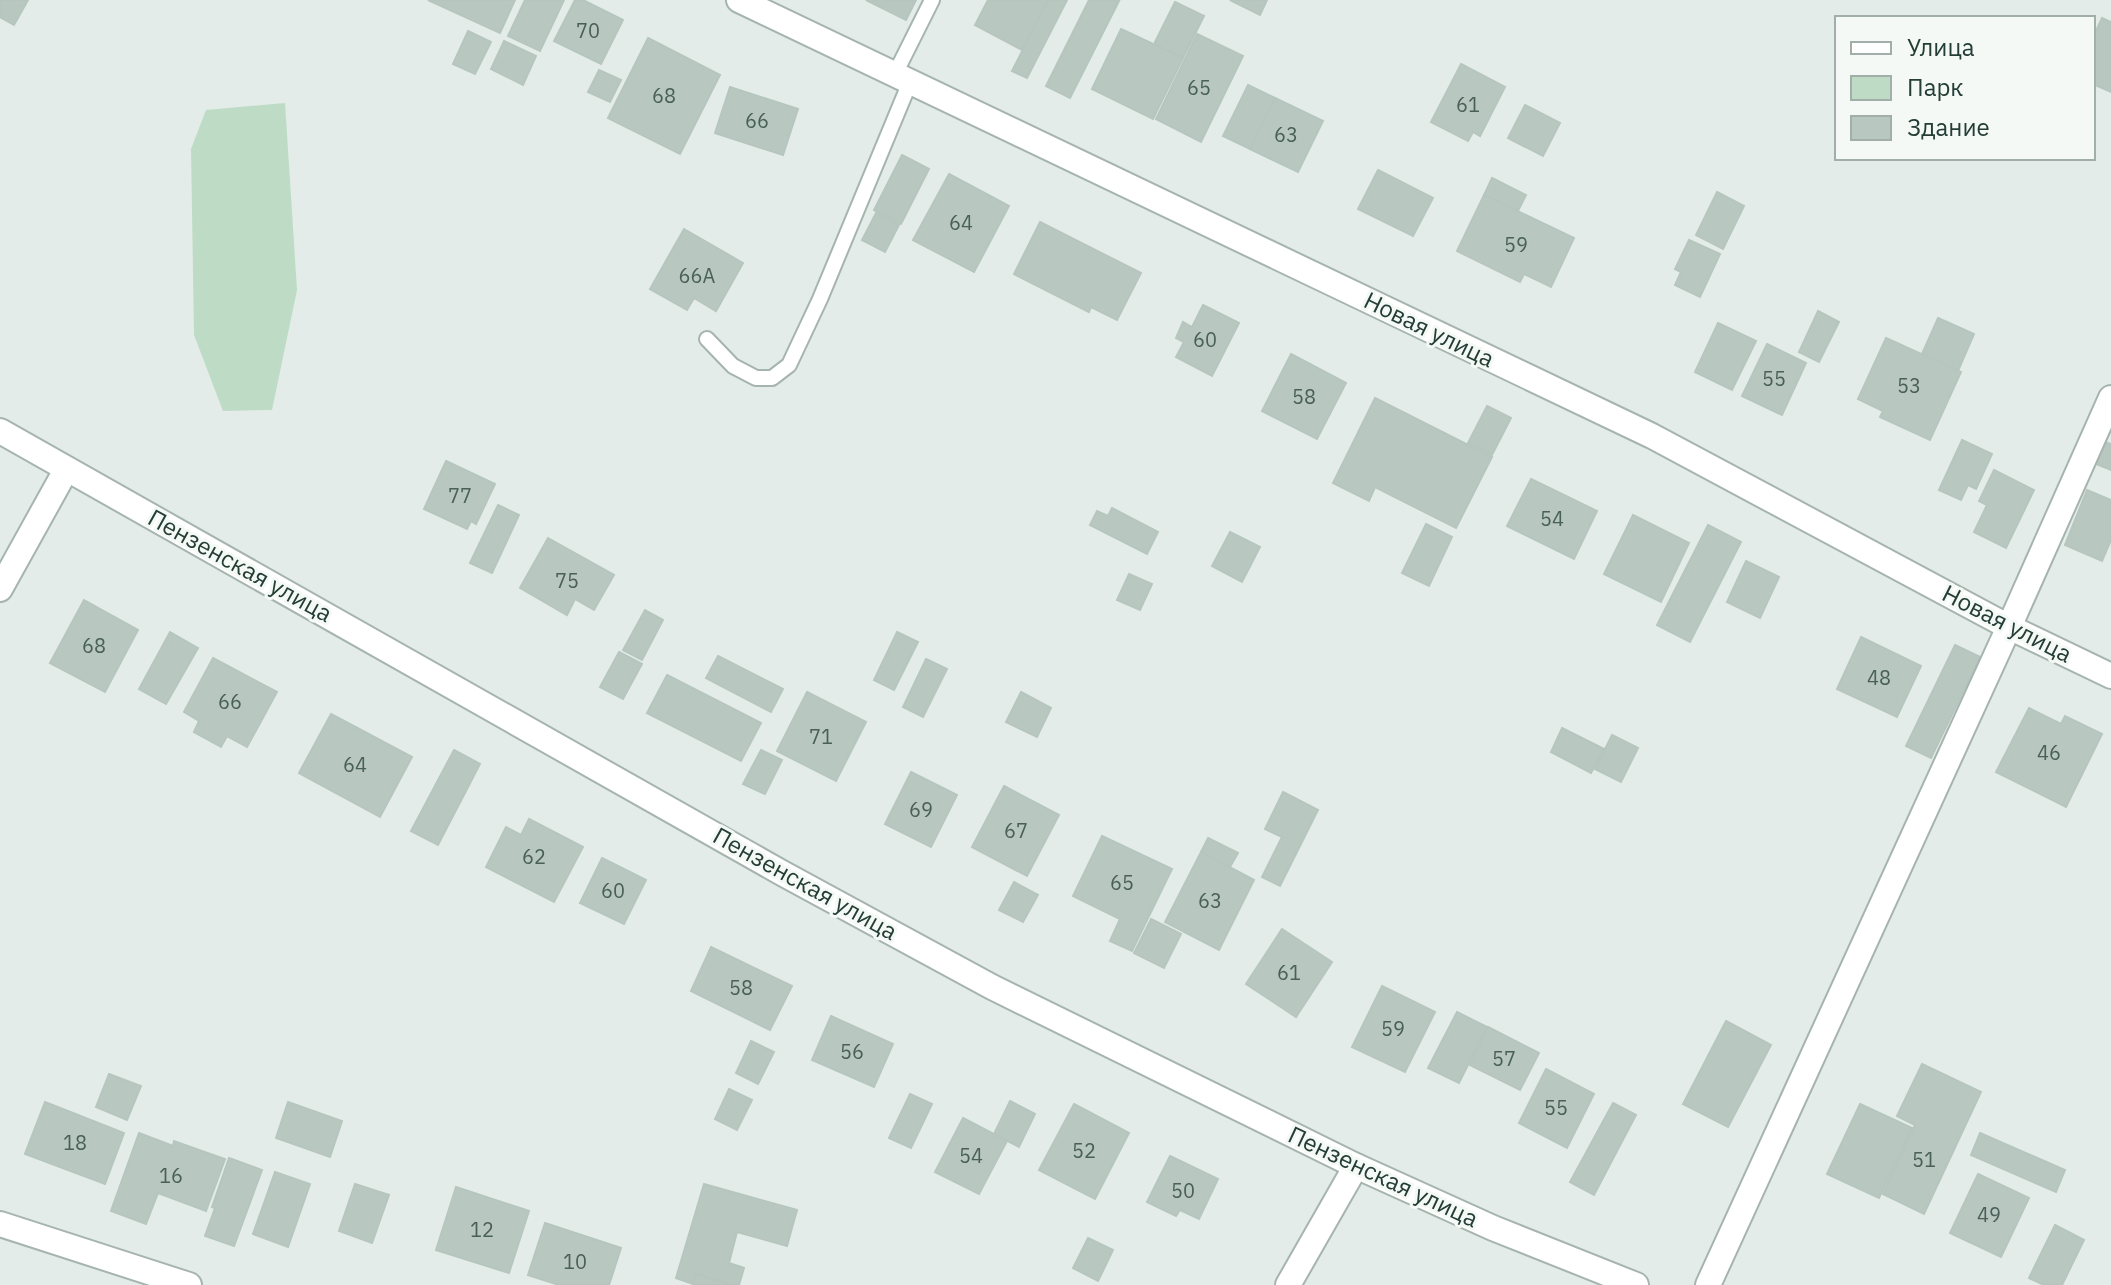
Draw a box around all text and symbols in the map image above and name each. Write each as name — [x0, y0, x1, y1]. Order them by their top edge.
legend — [1835, 16, 2095, 160]
house number: 70 — [576, 17, 600, 44]
text: Улица — [1907, 31, 1975, 63]
text: Парк — [1907, 71, 1964, 103]
house number: 65 — [1187, 74, 1211, 101]
house number: 68 — [652, 82, 676, 109]
house number: 61 — [1456, 91, 1480, 118]
house number: 66 — [745, 107, 769, 134]
text: Здание — [1907, 111, 1990, 143]
house number: 63 — [1274, 121, 1298, 148]
house number: 64 — [949, 209, 973, 236]
house number: 59 — [1504, 231, 1528, 258]
house number: 66А — [679, 262, 716, 289]
street label: Новая улица — [1359, 284, 1500, 375]
house number: 60 — [1193, 326, 1217, 353]
house number: 55 — [1762, 365, 1786, 392]
house number: 53 — [1897, 372, 1921, 399]
house number: 58 — [1292, 383, 1316, 410]
house number: 77 — [448, 482, 472, 509]
street label: Пензенская улица — [143, 501, 339, 629]
house number: 54 — [1540, 505, 1564, 532]
house number: 75 — [555, 567, 579, 594]
street label: Новая улица — [1937, 577, 2078, 670]
house number: 68 — [82, 632, 106, 659]
house number: 48 — [1867, 664, 1891, 691]
house number: 66 — [218, 688, 242, 715]
house number: 71 — [809, 723, 833, 750]
house number: 46 — [2037, 739, 2061, 766]
house number: 64 — [343, 751, 367, 778]
house number: 69 — [909, 796, 933, 823]
house number: 67 — [1004, 817, 1028, 844]
street label: Пензенская улица — [708, 819, 904, 947]
house number: 62 — [522, 843, 546, 870]
house number: 65 — [1110, 869, 1134, 896]
house number: 60 — [601, 877, 625, 904]
house number: 63 — [1198, 887, 1222, 914]
house number: 61 — [1277, 959, 1301, 986]
house number: 58 — [729, 974, 753, 1001]
house number: 59 — [1381, 1015, 1405, 1042]
house number: 56 — [840, 1038, 864, 1065]
house number: 57 — [1492, 1045, 1516, 1072]
house number: 55 — [1544, 1094, 1568, 1121]
street label: Пензенская улица — [1283, 1118, 1484, 1234]
house number: 18 — [63, 1129, 87, 1156]
house number: 52 — [1072, 1137, 1096, 1164]
house number: 54 — [959, 1142, 983, 1169]
house number: 51 — [1912, 1146, 1936, 1173]
house number: 16 — [159, 1162, 183, 1189]
house number: 50 — [1171, 1177, 1195, 1204]
house number: 49 — [1977, 1201, 2001, 1228]
house number: 12 — [470, 1216, 494, 1243]
house number: 10 — [563, 1248, 587, 1275]

